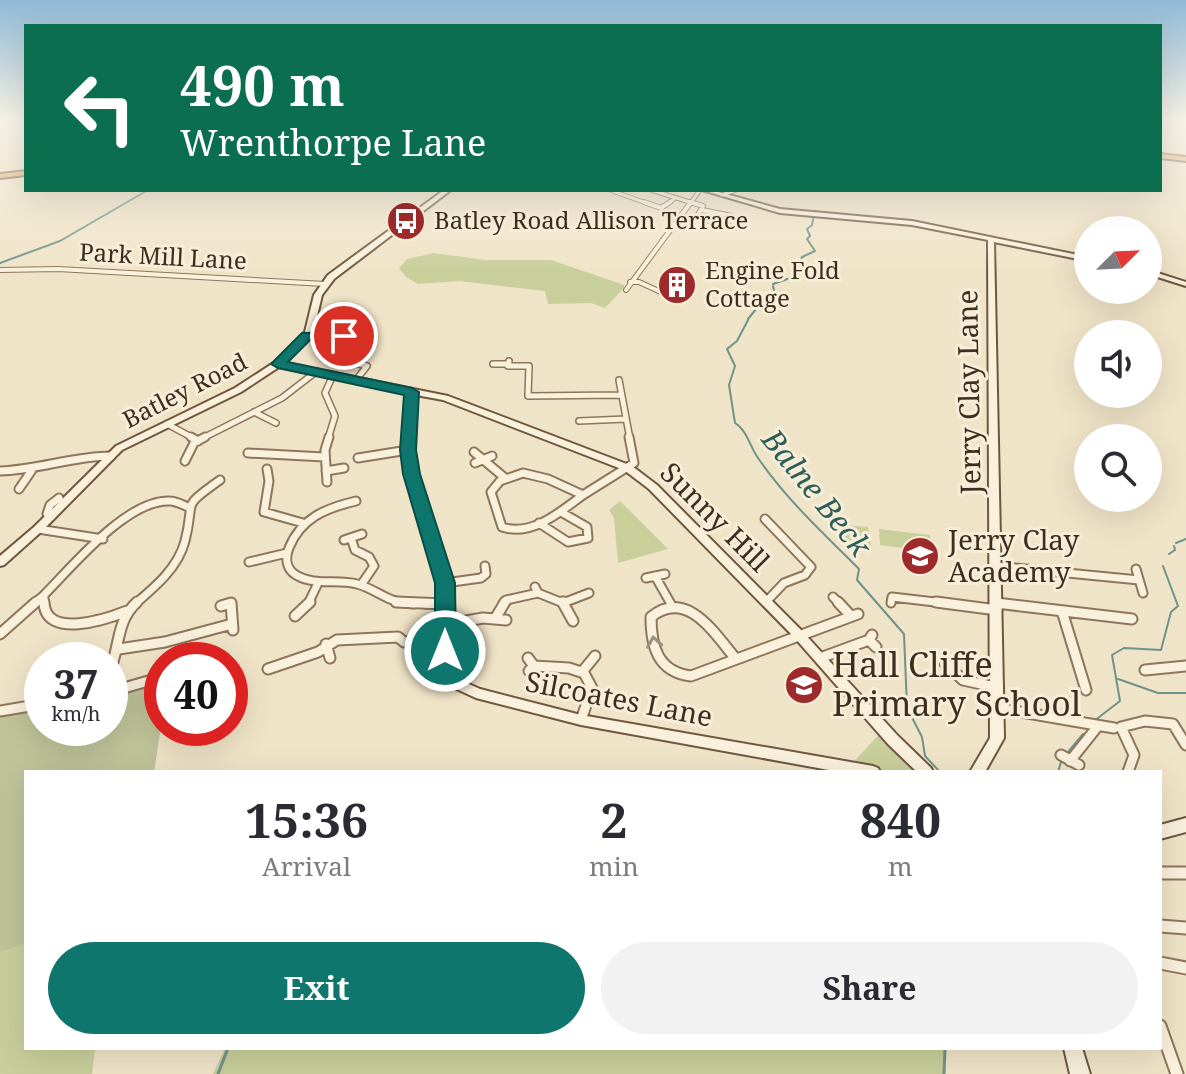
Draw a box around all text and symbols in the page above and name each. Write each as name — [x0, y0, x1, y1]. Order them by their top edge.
text: 490 m — [180, 46, 345, 122]
icon: left — [48, 56, 152, 160]
text: Wrenthorpe Lane — [180, 118, 486, 167]
bus stop icon: Batley Road Allison Terrace — [385, 200, 427, 242]
place label: Batley Road Allison Terrace — [434, 203, 748, 236]
north arrow — [1074, 216, 1162, 304]
map controls — [1074, 216, 1162, 512]
street label: Park Mill Lane — [78, 235, 248, 276]
place label: Engine Fold Cottage — [705, 253, 840, 314]
building icon: Engine Fold Cottage — [656, 264, 698, 306]
street label: Jerry Clay Lane — [947, 289, 989, 496]
pin — [310, 302, 378, 370]
icon: arrive — [322, 314, 366, 358]
button: sound — [1074, 320, 1162, 408]
street label: Batley Road — [116, 344, 252, 435]
water label: Balne Beck — [753, 419, 882, 565]
button: search — [1074, 424, 1162, 512]
street label: Sunny Hill — [653, 453, 779, 580]
place label: Jerry Clay Academy — [947, 520, 1080, 590]
school or university icon: Jerry Clay Academy — [899, 535, 941, 577]
position arrow — [403, 609, 487, 693]
one-way arrow — [646, 635, 663, 649]
place label: Hall Cliffe Primary School — [832, 641, 1082, 726]
speed limit sign: 40 — [144, 642, 248, 746]
text: 37 — [53, 656, 99, 711]
street label: Silcoates Lane — [523, 661, 716, 735]
school or university icon: Hall Cliffe Primary School — [783, 664, 825, 706]
text: km/h — [51, 700, 101, 727]
text: 15:36 — [245, 787, 368, 852]
text: 2 — [600, 787, 627, 852]
text: 840 — [860, 787, 941, 852]
text: Arrival — [262, 848, 351, 884]
text: min — [589, 848, 639, 884]
text: m — [888, 848, 913, 884]
button: Exit — [48, 942, 585, 1034]
button: Share — [601, 942, 1138, 1034]

